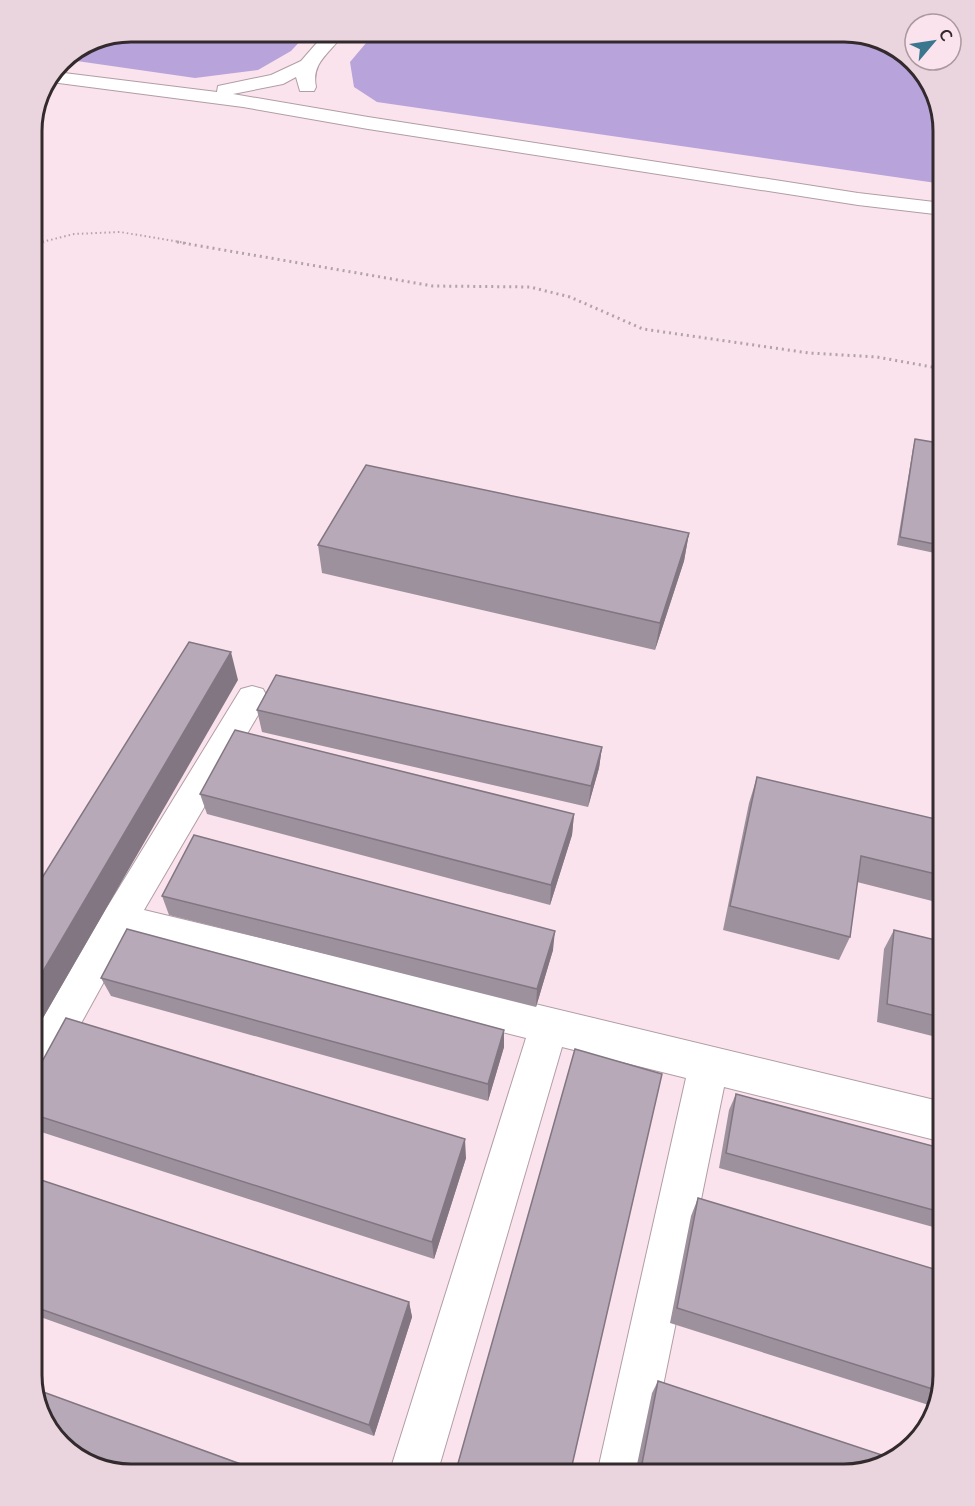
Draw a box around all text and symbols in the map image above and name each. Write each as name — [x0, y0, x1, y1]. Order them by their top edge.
north arrow — [903, 12, 963, 72]
text: С — [936, 25, 958, 44]

